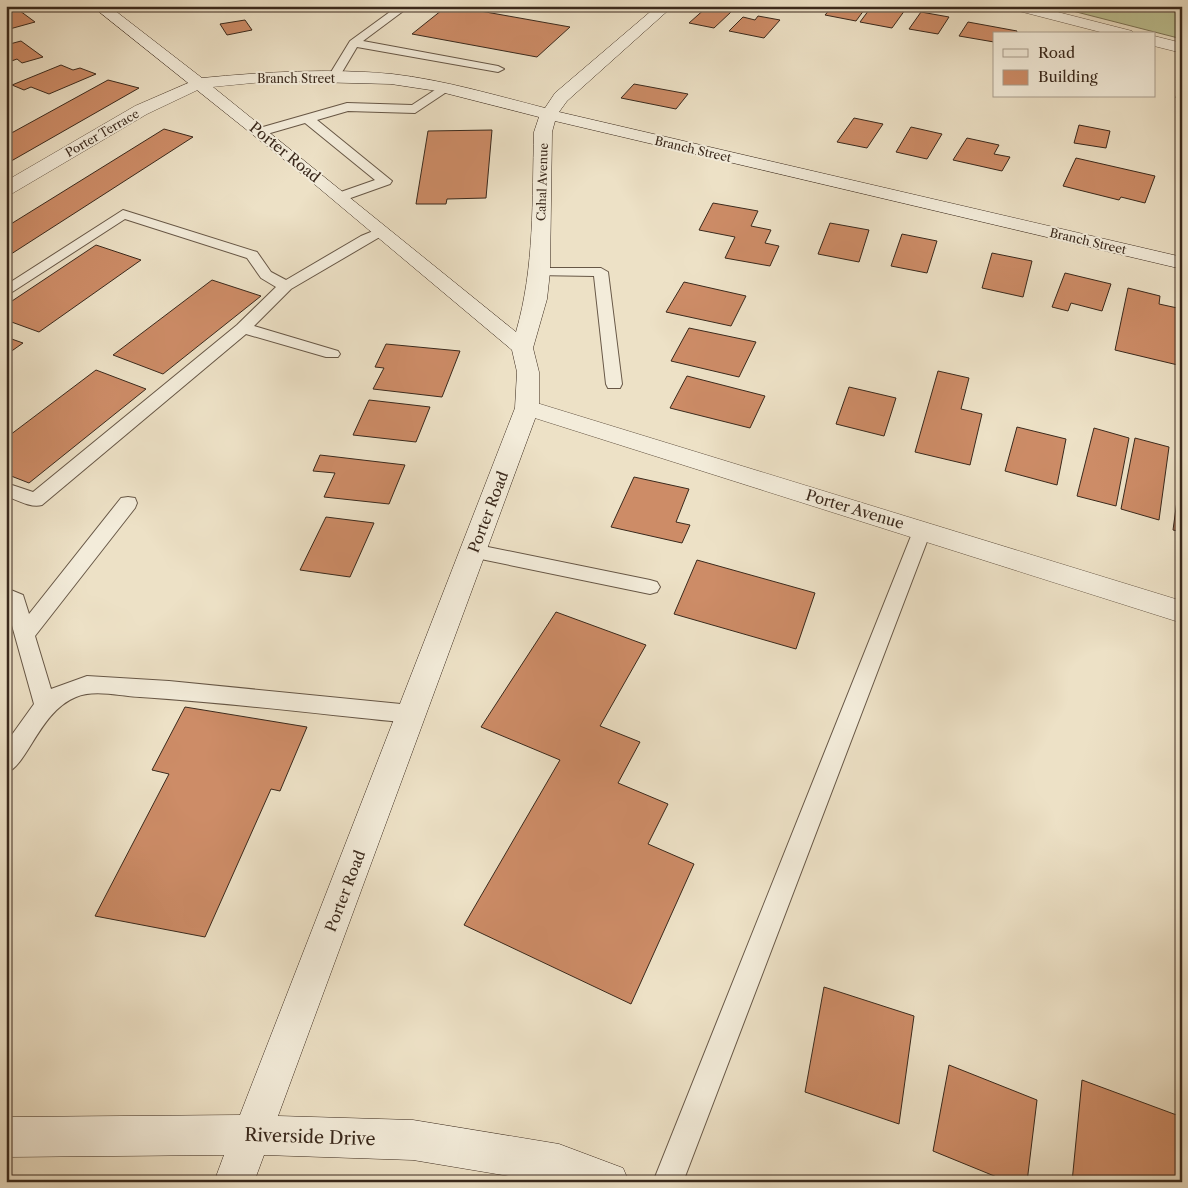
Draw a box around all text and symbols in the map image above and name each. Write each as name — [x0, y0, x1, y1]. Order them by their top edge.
legend — [993, 32, 1156, 98]
text: Road — [1038, 43, 1075, 62]
text: Building — [1038, 67, 1098, 86]
street label: Branch Street — [257, 71, 336, 86]
street label: Porter Terrace — [62, 106, 142, 160]
street label: Porter Road — [246, 118, 324, 186]
street label: Branch Street — [653, 133, 734, 165]
street label: Cahal Avenue — [533, 142, 551, 221]
street label: Branch Street — [1048, 225, 1129, 257]
street label: Porter Road — [464, 469, 512, 555]
street label: Porter Avenue — [804, 485, 906, 533]
street label: Porter Road — [321, 848, 369, 934]
street label: Riverside Drive — [244, 1124, 376, 1150]

